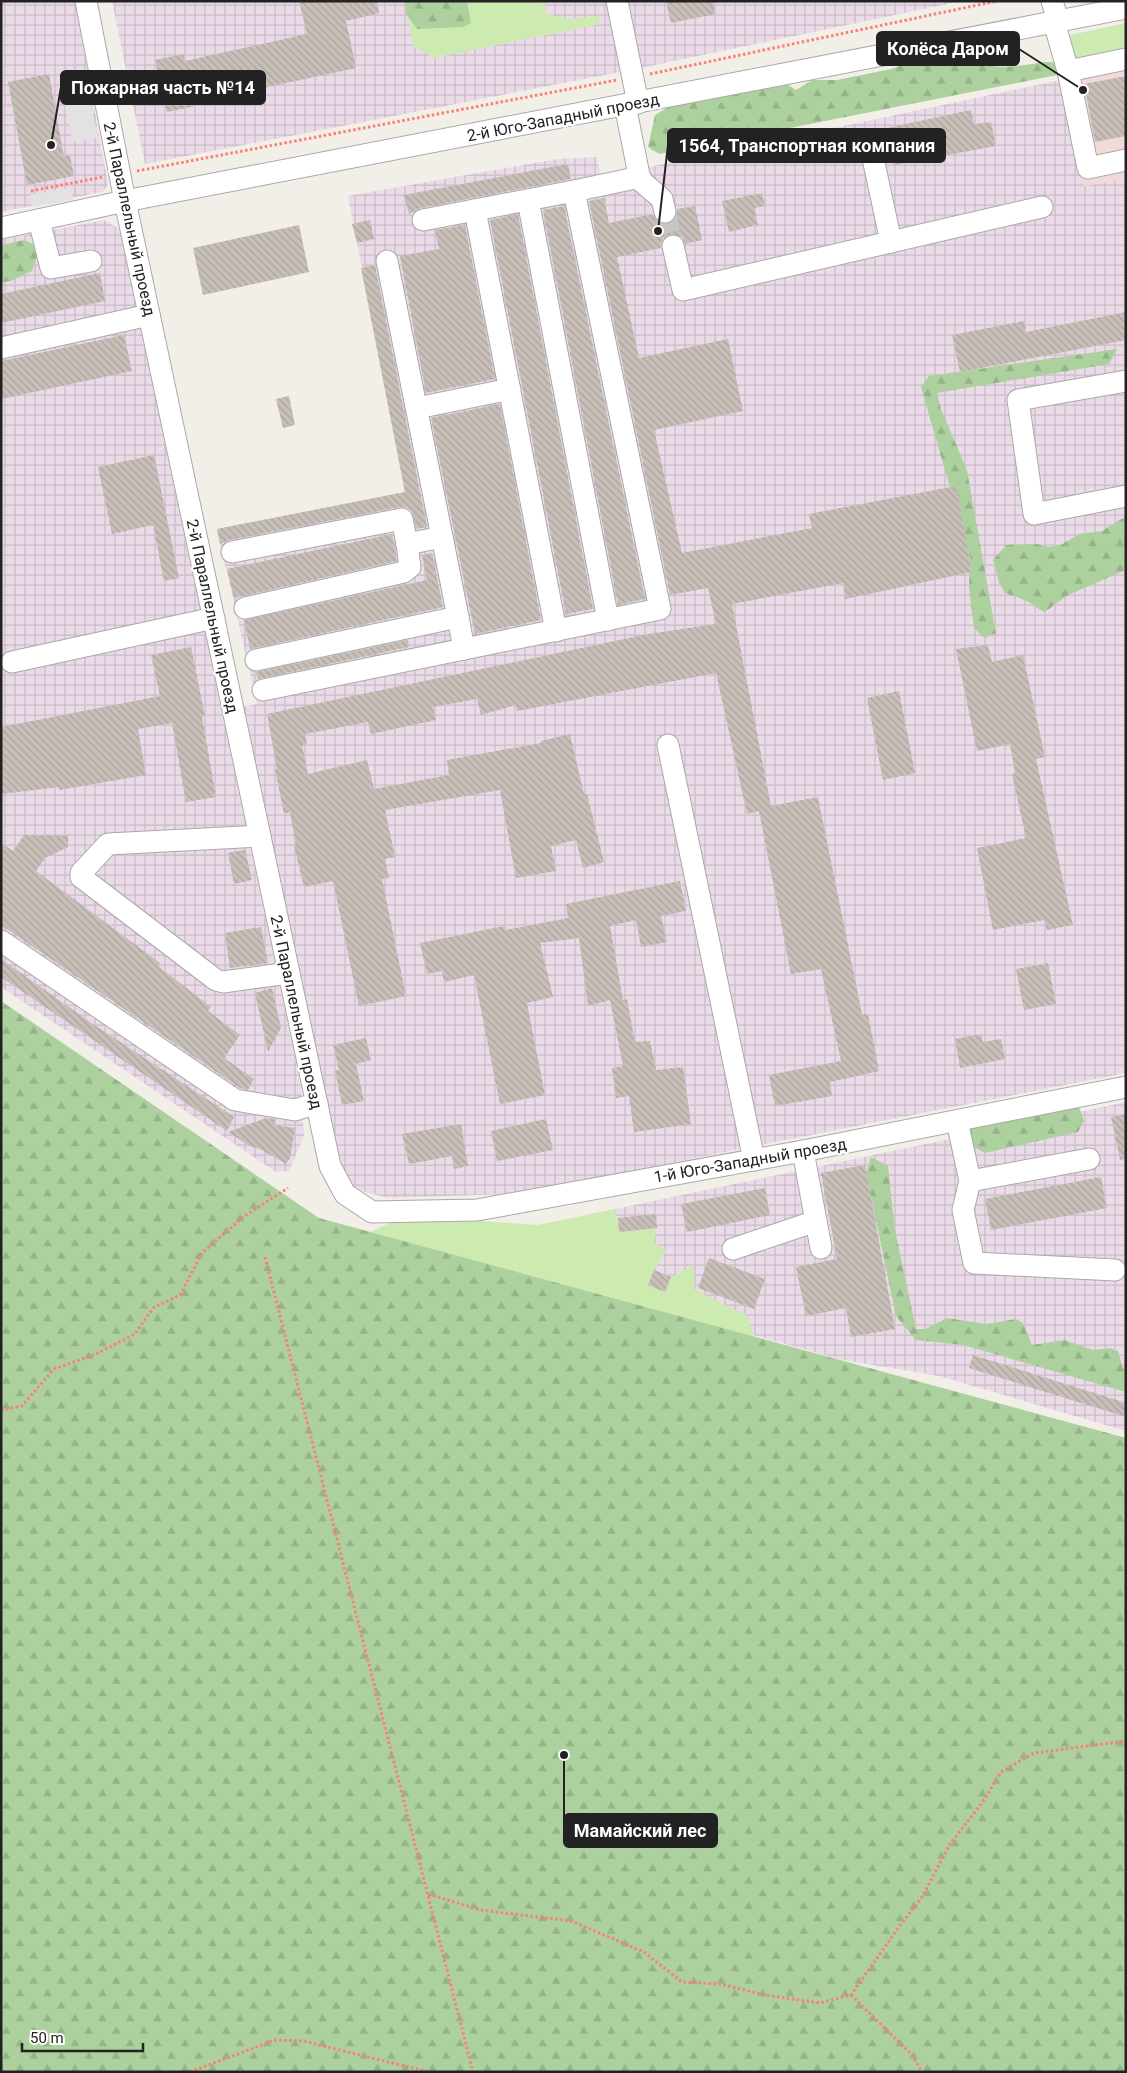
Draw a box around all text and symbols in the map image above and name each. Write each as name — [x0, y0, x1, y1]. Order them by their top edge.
callout: Колёса Даром — [877, 32, 1019, 65]
text: Колёса Даром — [887, 38, 1009, 59]
callout: Пожарная часть №14 — [61, 71, 265, 104]
text: Пожарная часть №14 — [71, 77, 255, 98]
street label: 2-й Юго-Западный проезд — [465, 89, 661, 145]
street label: 2-й Параллельный проезд — [100, 120, 159, 318]
callout: 1564, Транспортная компания — [668, 129, 945, 162]
text: 1564, Транспортная компания — [679, 135, 935, 156]
street label: 2-й Параллельный проезд — [183, 517, 242, 715]
street label: 2-й Параллельный проезд — [267, 913, 326, 1111]
street label: 1-й Юго-Западный проезд — [652, 1134, 848, 1187]
callout: Мамайский лес — [564, 1814, 717, 1847]
text: Мамайский лес — [574, 1820, 706, 1841]
scale bar — [22, 2020, 144, 2052]
text: 50 m — [30, 2029, 64, 2047]

